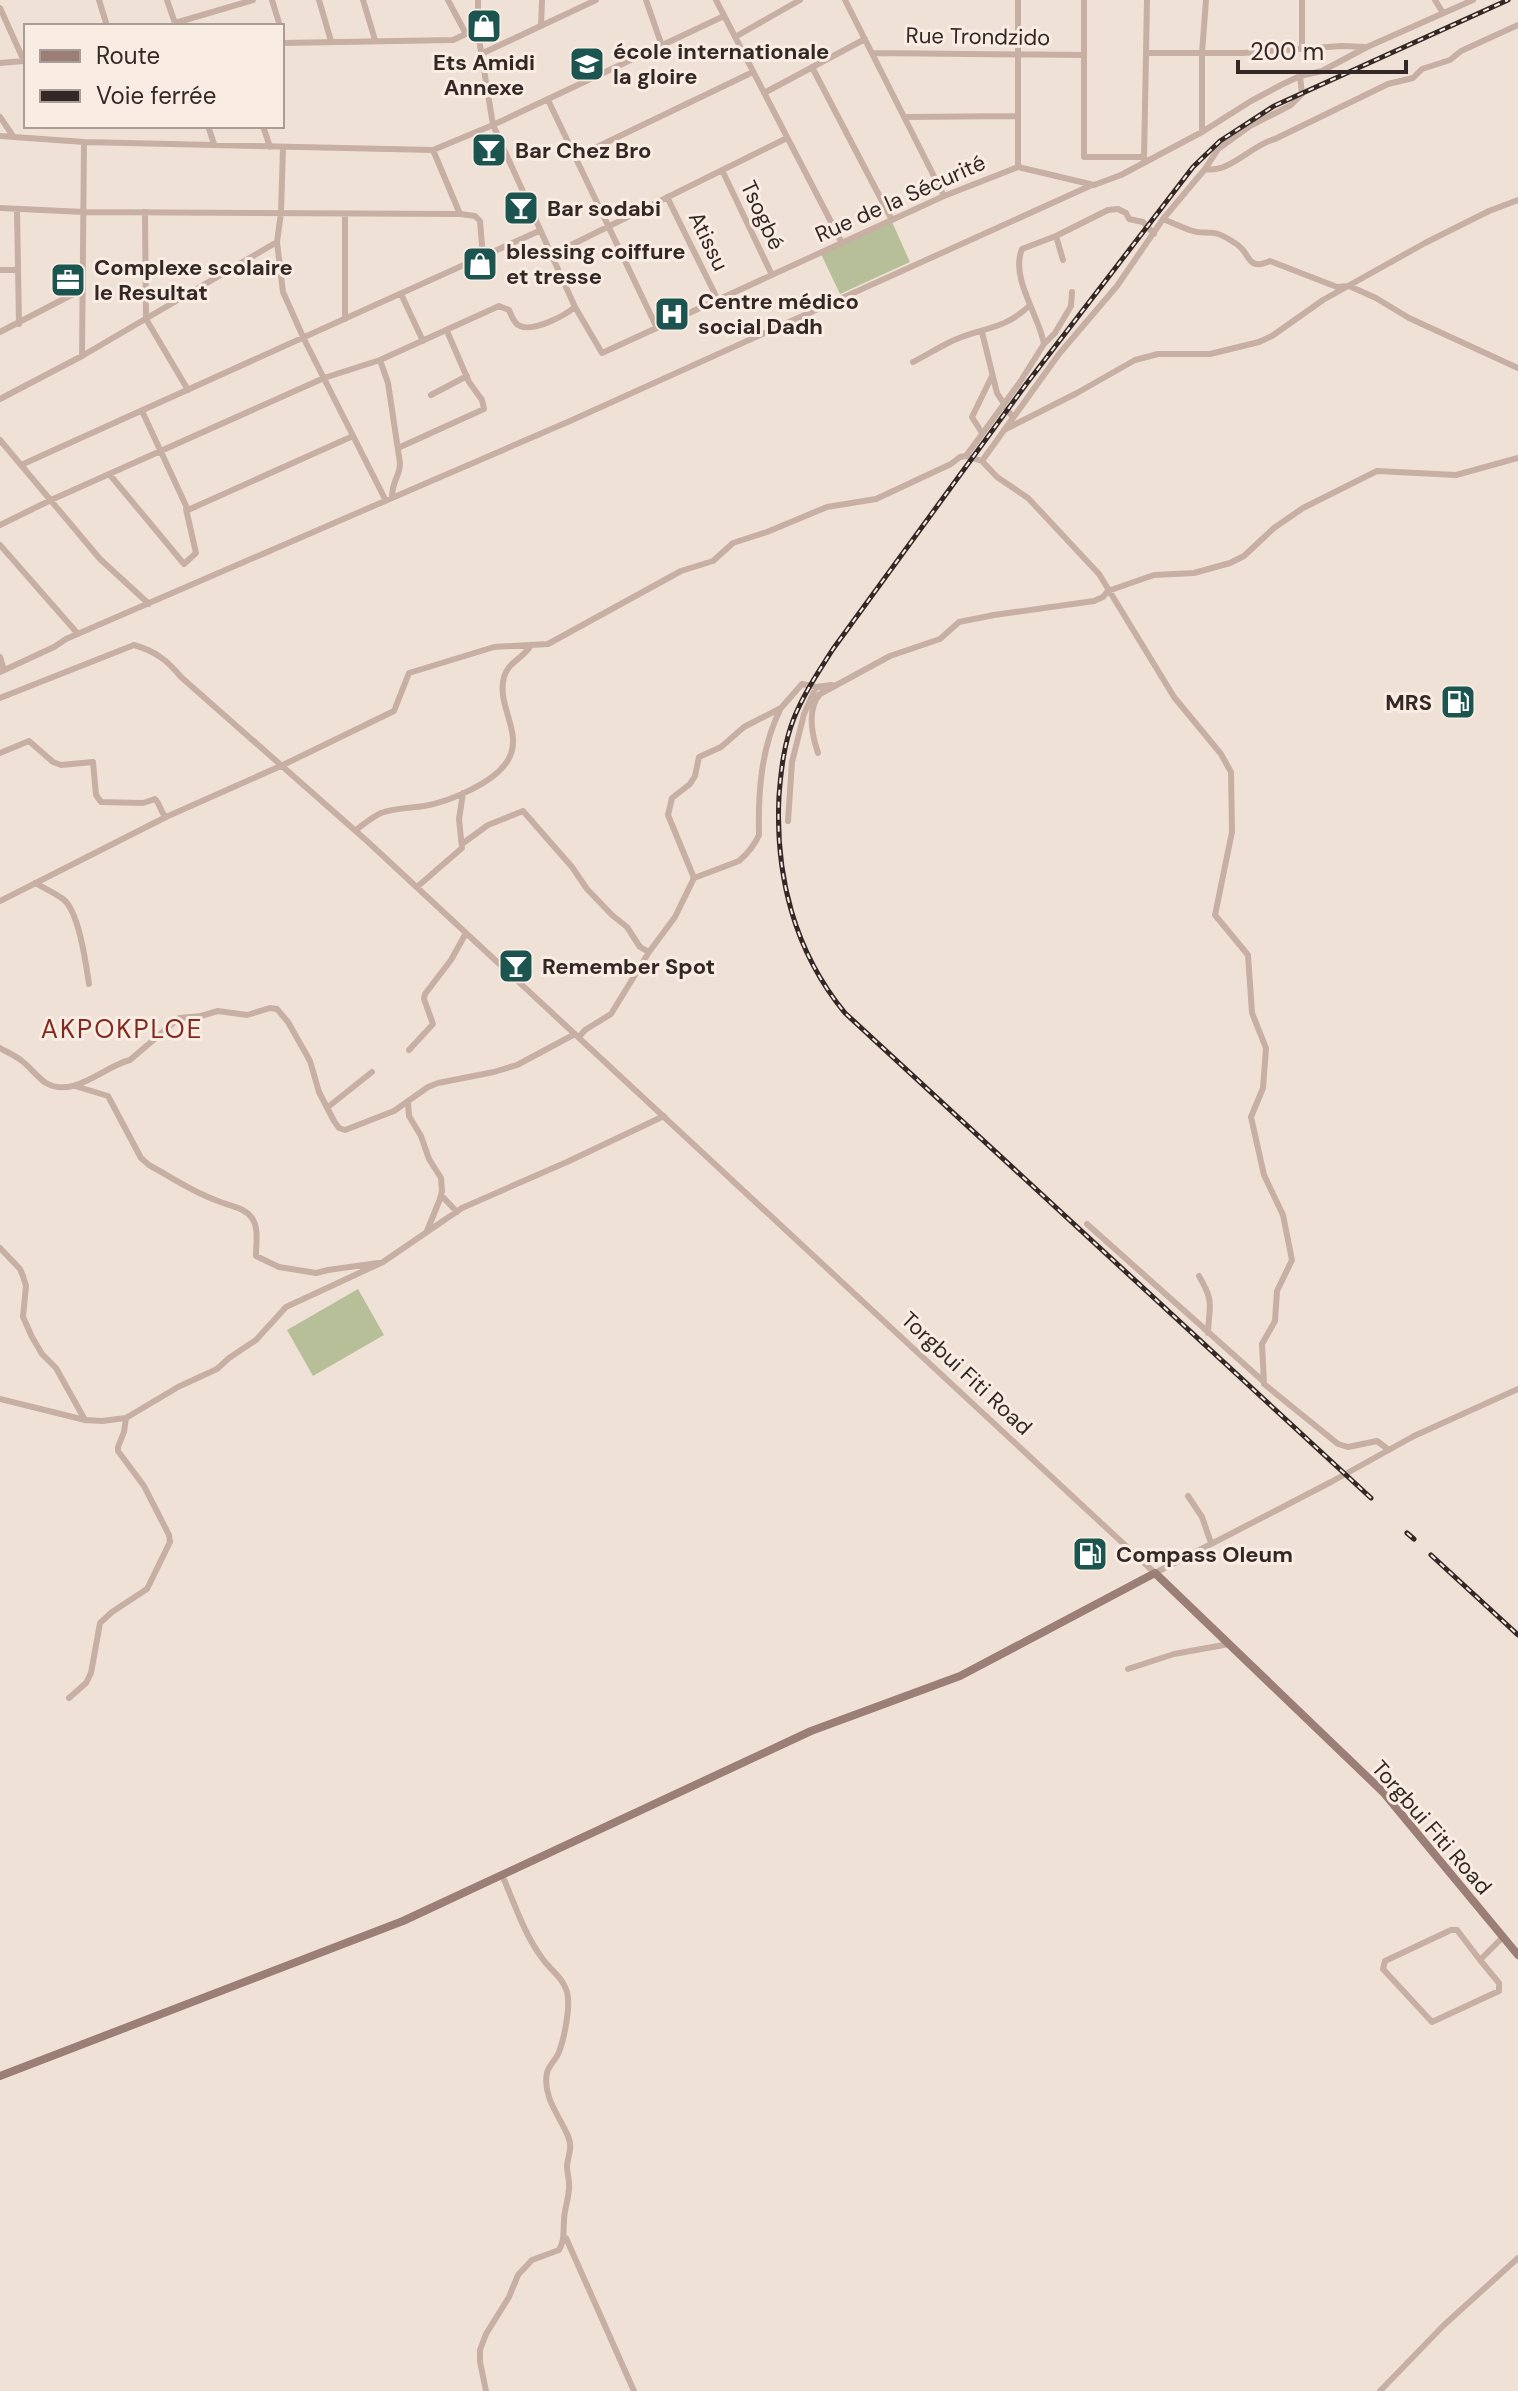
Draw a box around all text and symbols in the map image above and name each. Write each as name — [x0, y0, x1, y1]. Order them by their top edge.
shop icon: Ets Amidi Annexe — [465, 7, 503, 45]
street label: Rue Trondzido — [905, 21, 1050, 52]
legend — [24, 24, 284, 128]
scale bar — [1238, 24, 1406, 74]
text: 200 m — [1250, 36, 1324, 67]
place label: école internationale la gloire — [613, 37, 829, 91]
text: Route — [96, 40, 160, 71]
school or university icon: école internationale la gloire — [568, 45, 606, 83]
place label: Ets Amidi Annexe — [433, 48, 535, 102]
text: Voie ferrée — [96, 80, 216, 111]
bar icon: Bar Chez Bro — [470, 131, 508, 169]
place label: Bar Chez Bro — [515, 136, 651, 165]
street label: Rue de la Sécurité — [810, 148, 990, 249]
street label: Tsogbé — [734, 176, 791, 254]
bar icon: Bar sodabi — [502, 189, 540, 227]
place label: Bar sodabi — [547, 194, 661, 223]
street label: Atissu — [682, 207, 735, 276]
place label: blessing coiffure et tresse — [506, 237, 686, 291]
shop icon: blessing coiffure et tresse — [461, 245, 499, 283]
place label: Complexe scolaire le Resultat — [94, 253, 293, 307]
office icon: Complexe scolaire le Resultat — [49, 261, 87, 299]
place label: Centre médico social Dadh — [698, 287, 859, 341]
hospital icon: Centre médico social Dadh — [653, 295, 691, 333]
fuel station icon: MRS — [1439, 683, 1477, 721]
place label: MRS — [1385, 688, 1432, 717]
bar icon: Remember Spot — [497, 947, 535, 985]
place label: Remember Spot — [542, 952, 715, 981]
district label: AKPOKPLOE — [41, 1012, 203, 1046]
street label: Torgbui Fiti Road — [895, 1305, 1038, 1442]
fuel station icon: Compass Oleum — [1071, 1535, 1109, 1573]
place label: Compass Oleum — [1116, 1540, 1293, 1569]
street label: Torgbui Fiti Road — [1365, 1754, 1498, 1901]

